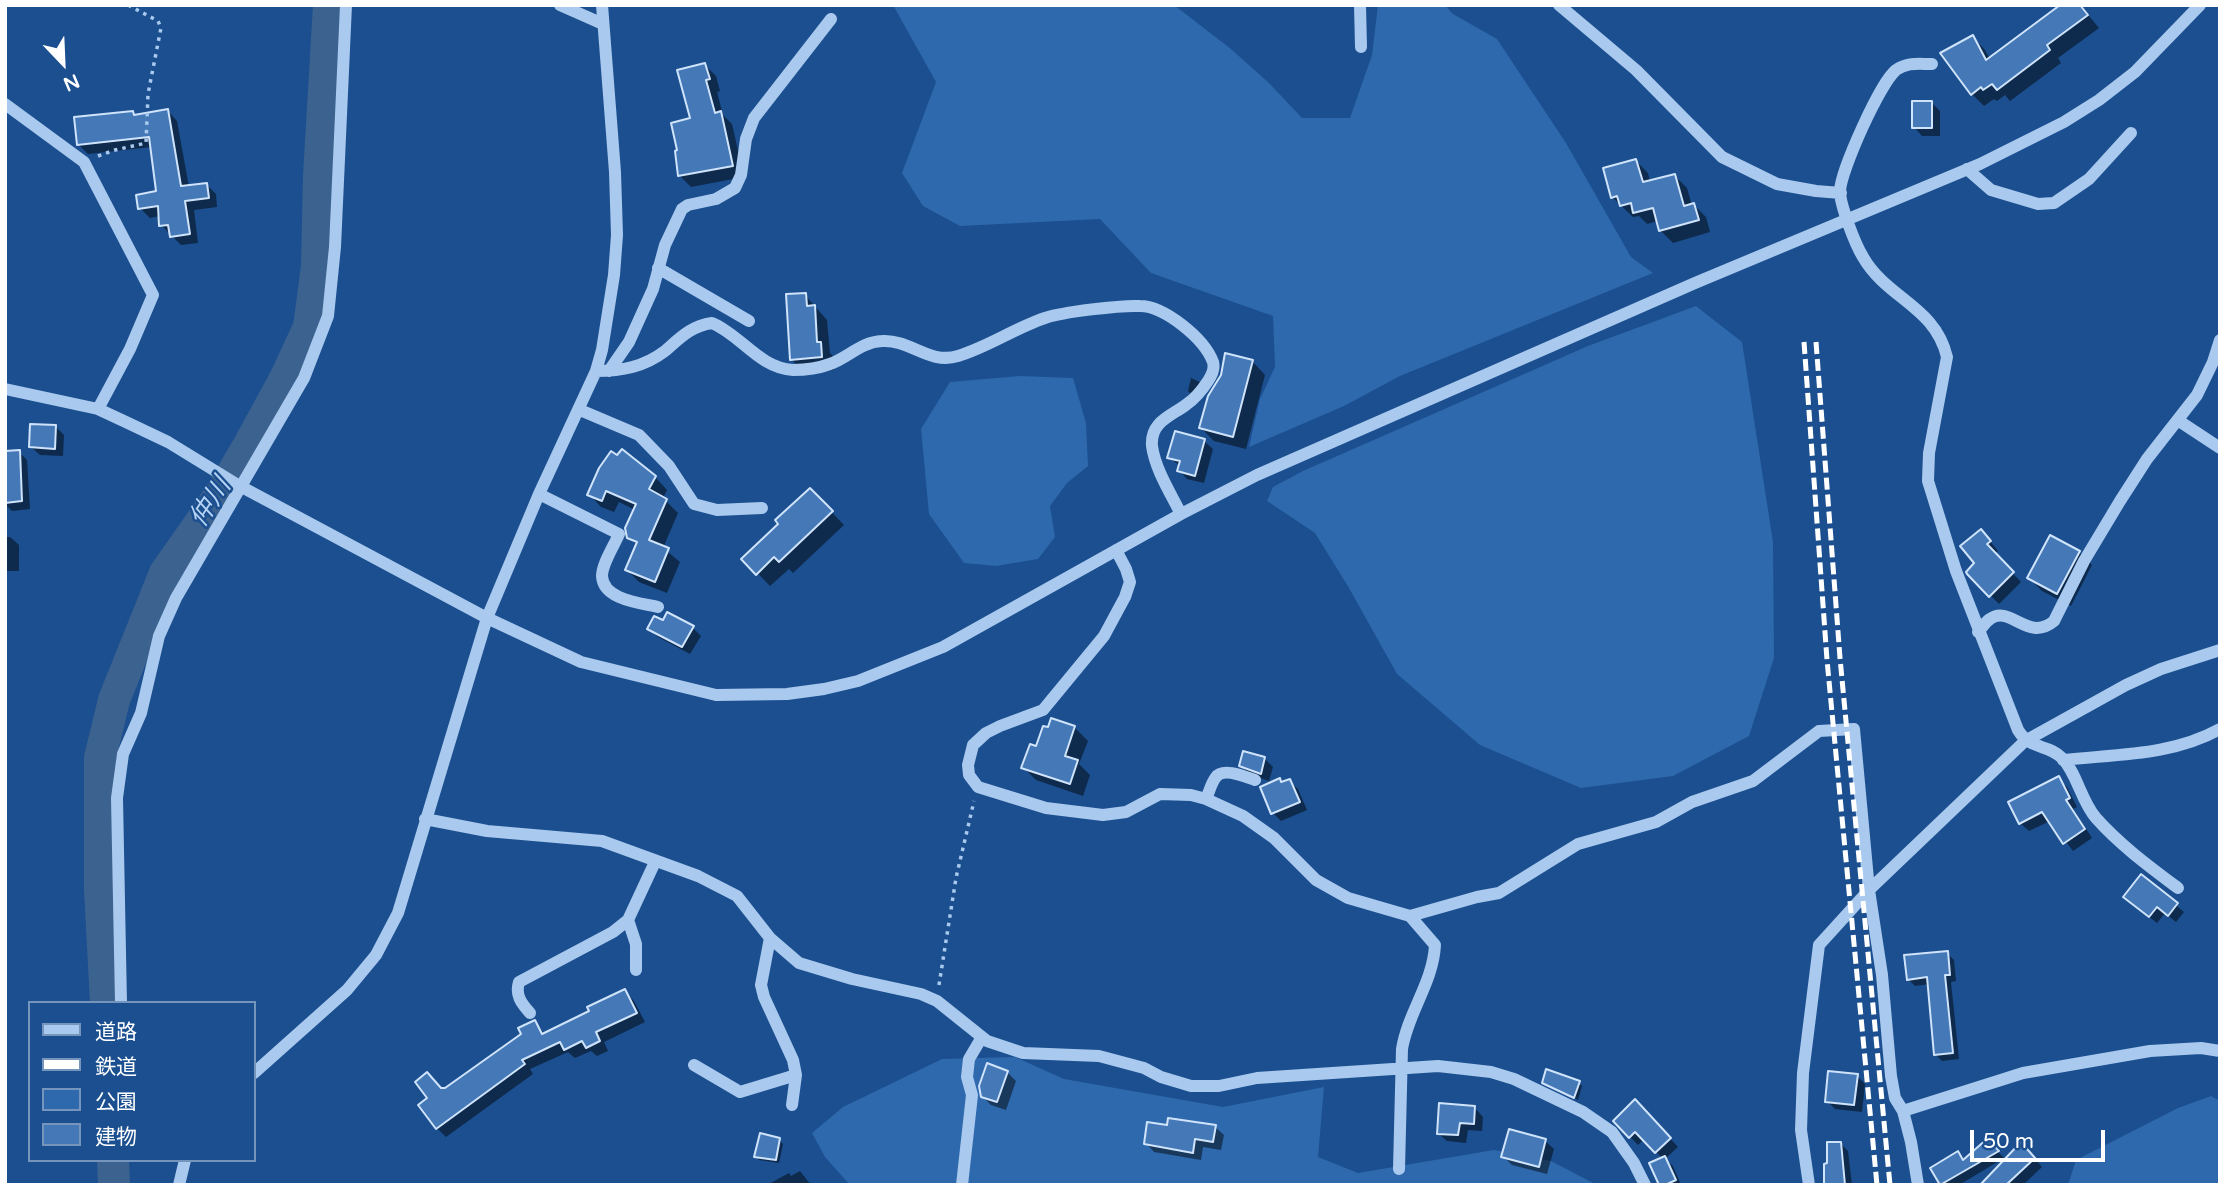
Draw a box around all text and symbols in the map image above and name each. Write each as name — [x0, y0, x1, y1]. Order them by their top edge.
north arrow — [28, 28, 98, 98]
text: N — [60, 69, 83, 95]
water label: 仲川 — [184, 473, 238, 533]
legend — [28, 1001, 256, 1162]
text: 道路 — [95, 1020, 137, 1045]
text: 鉄道 — [95, 1055, 137, 1080]
text: 公園 — [95, 1090, 137, 1115]
scale bar — [1973, 1116, 2108, 1160]
text: 建物 — [95, 1125, 137, 1150]
text: 50 m — [1983, 1129, 2034, 1154]

